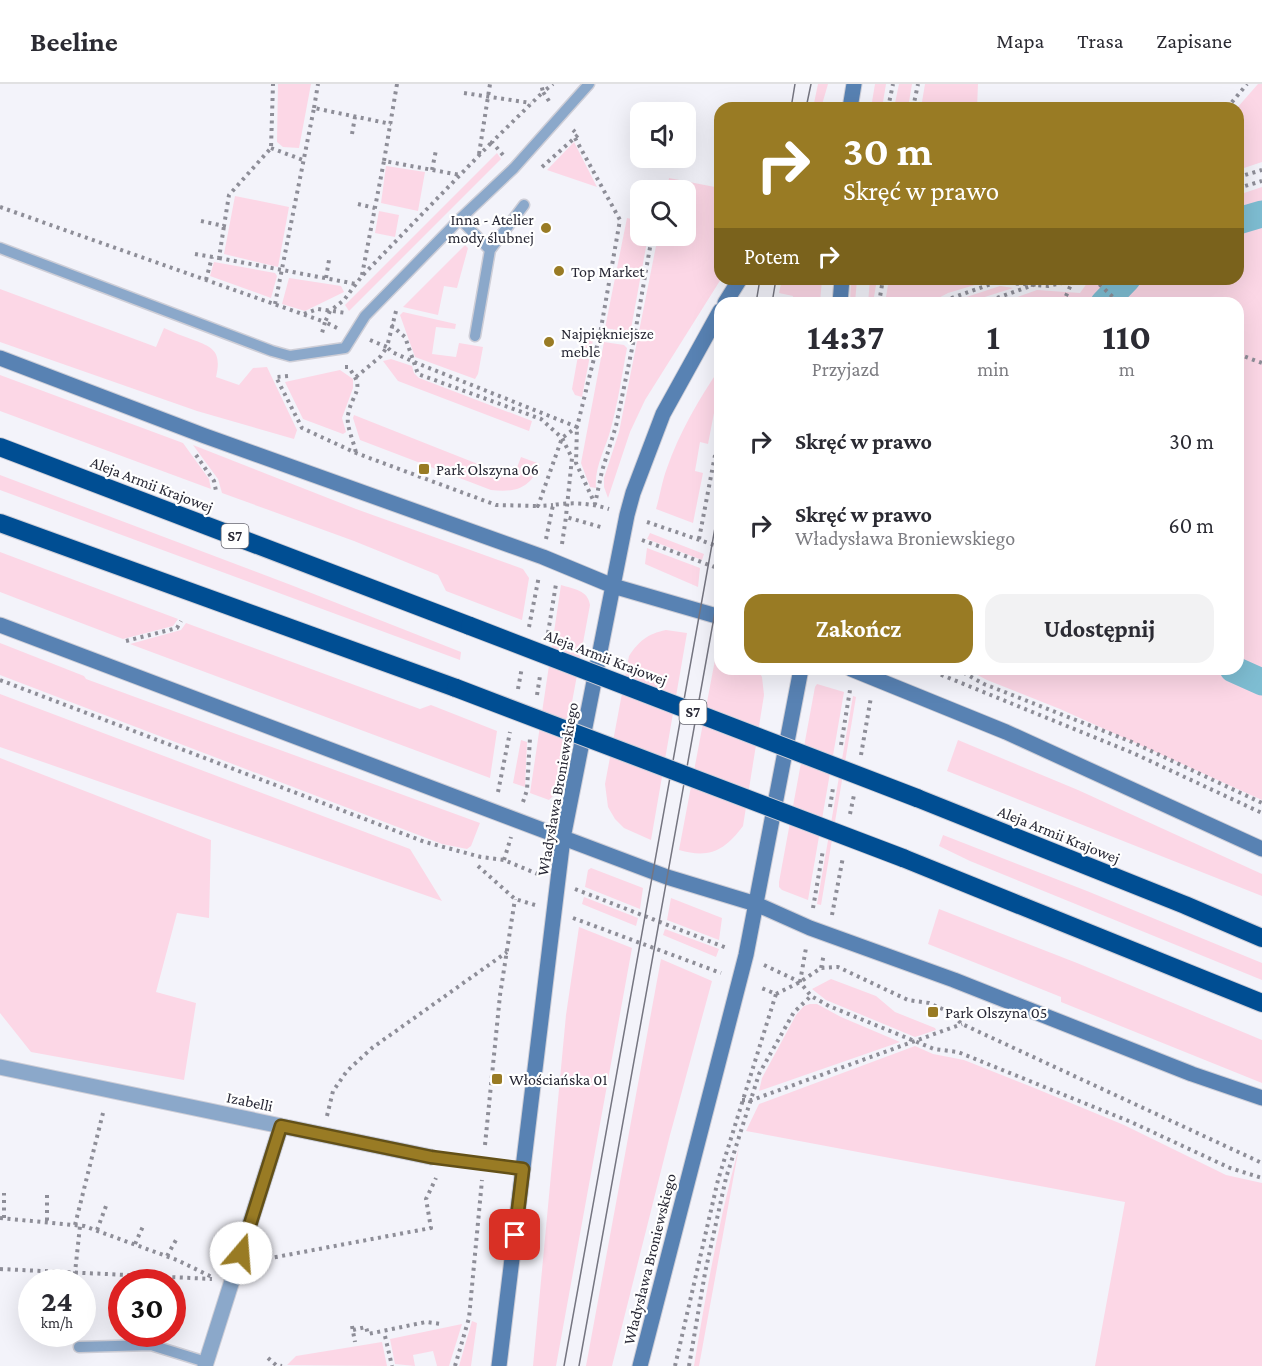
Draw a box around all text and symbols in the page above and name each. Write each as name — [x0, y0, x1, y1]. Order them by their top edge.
text: Beeline — [30, 26, 118, 57]
text: Mapa — [996, 29, 1044, 53]
text: Trasa — [1077, 29, 1123, 53]
text: Zapisane — [1156, 29, 1232, 53]
map controls — [630, 102, 696, 246]
button: sound — [630, 102, 696, 168]
icon: right — [744, 126, 822, 204]
text: 30 m — [843, 127, 933, 174]
text: Skręć w prawo — [843, 176, 999, 206]
button: search — [630, 180, 696, 246]
place label: Inna - Atelier mody ślubnej — [448, 211, 534, 247]
marker: Inna - Atelier mody ślubnej — [539, 221, 553, 235]
icon: right — [812, 240, 845, 273]
text: Potem — [744, 244, 800, 269]
place label: Top Market — [571, 263, 645, 281]
marker: Top Market — [552, 264, 566, 278]
text: 14:37 — [807, 317, 884, 357]
text: 1 — [987, 317, 1000, 357]
text: 110 — [1102, 317, 1151, 357]
place label: Najpiękniejsze meble — [561, 325, 654, 360]
marker: Najpiękniejsze meble — [542, 335, 556, 349]
text: Przyjazd — [812, 358, 880, 380]
text: min — [977, 358, 1009, 380]
text: m — [1119, 358, 1135, 380]
icon: right — [744, 425, 777, 458]
text: Skręć w prawo — [795, 429, 932, 454]
text: 30 m — [1169, 429, 1214, 454]
street label: Aleja Armii Krajowej — [88, 453, 216, 517]
place label: Park Olszyna 06 — [436, 461, 539, 479]
marker: Park Olszyna 06 — [417, 462, 431, 476]
text: Skręć w prawo — [795, 502, 932, 527]
icon: right — [744, 509, 777, 542]
text: 60 m — [1169, 513, 1214, 538]
road number: S7 — [222, 524, 248, 548]
text: Władysława Broniewskiego — [795, 527, 1015, 549]
button: Zakończ — [744, 594, 973, 663]
button: Udostępnij — [985, 594, 1214, 663]
street label: Aleja Armii Krajowej — [542, 626, 670, 690]
road number: S7 — [680, 700, 706, 724]
street label: Władysława Broniewskiego — [534, 701, 582, 877]
street label: Aleja Armii Krajowej — [995, 802, 1122, 868]
place label: Park Olszyna 05 — [945, 1004, 1047, 1022]
marker: Park Olszyna 05 — [926, 1005, 940, 1019]
place label: Włościańska 01 — [509, 1071, 608, 1088]
marker: Włościańska 01 — [490, 1072, 504, 1086]
street label: Izabelli — [225, 1088, 275, 1115]
street label: Władysława Broniewskiego — [620, 1172, 680, 1347]
pin — [489, 1209, 540, 1260]
icon: arrive — [498, 1218, 531, 1251]
position arrow — [209, 1221, 273, 1285]
speed limit sign: 30 — [108, 1269, 186, 1347]
text: 24 — [41, 1284, 73, 1317]
text: km/h — [41, 1315, 73, 1331]

